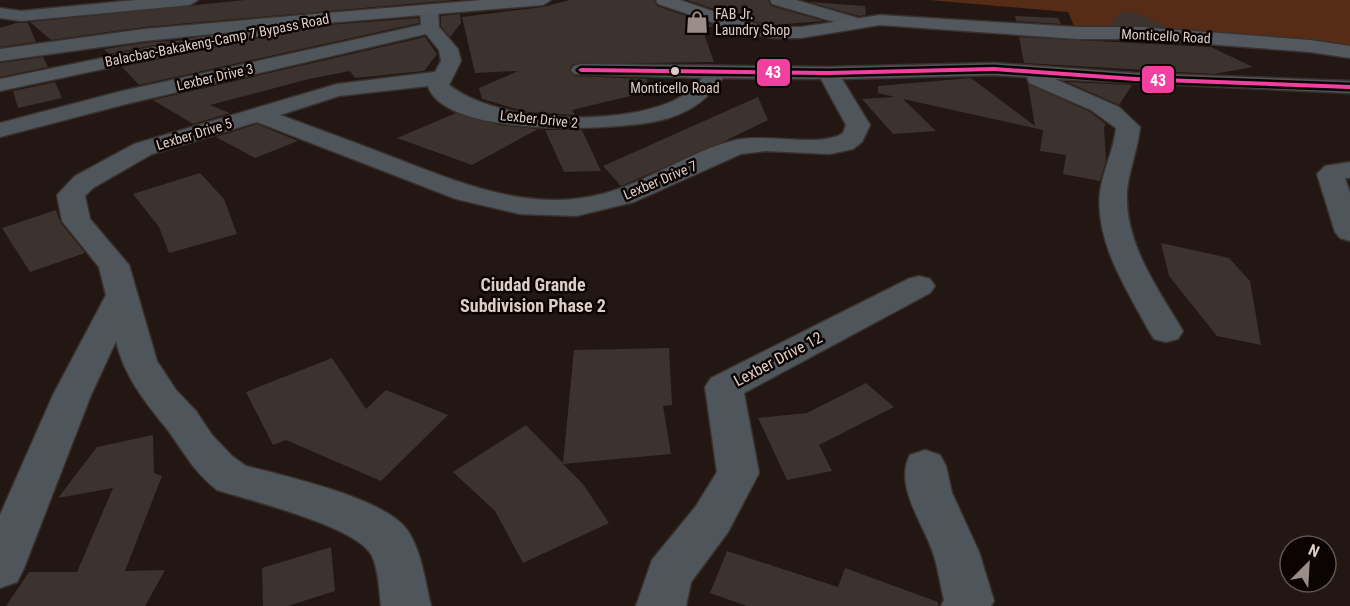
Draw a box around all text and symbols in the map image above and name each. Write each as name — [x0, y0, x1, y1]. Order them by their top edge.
place label: FAB Jr. Laundry Shop — [715, 6, 790, 38]
shop icon: FAB Jr. Laundry Shop — [684, 9, 710, 35]
street label: Balacbac-Bakakeng-Camp 7 Bypass Road — [103, 10, 331, 70]
street label: Monticello Road — [1121, 26, 1211, 46]
line badge: 43 — [756, 58, 791, 87]
street label: Lexber Drive 3 — [175, 60, 255, 94]
text: 43 — [765, 63, 781, 82]
marker: Monticello Road — [669, 65, 681, 77]
line badge: 43 — [1141, 65, 1175, 94]
text: 43 — [1150, 71, 1166, 90]
place label: Monticello Road — [630, 80, 720, 96]
street label: Lexber Drive 2 — [499, 107, 579, 131]
street label: Lexber Drive 5 — [154, 115, 234, 153]
street label: Lexber Drive 7 — [621, 157, 699, 203]
district label: Ciudad Grande Subdivision Phase 2 — [460, 274, 606, 316]
street label: Lexber Drive 12 — [731, 328, 826, 390]
north arrow — [1278, 534, 1338, 594]
text: N — [1306, 540, 1322, 561]

